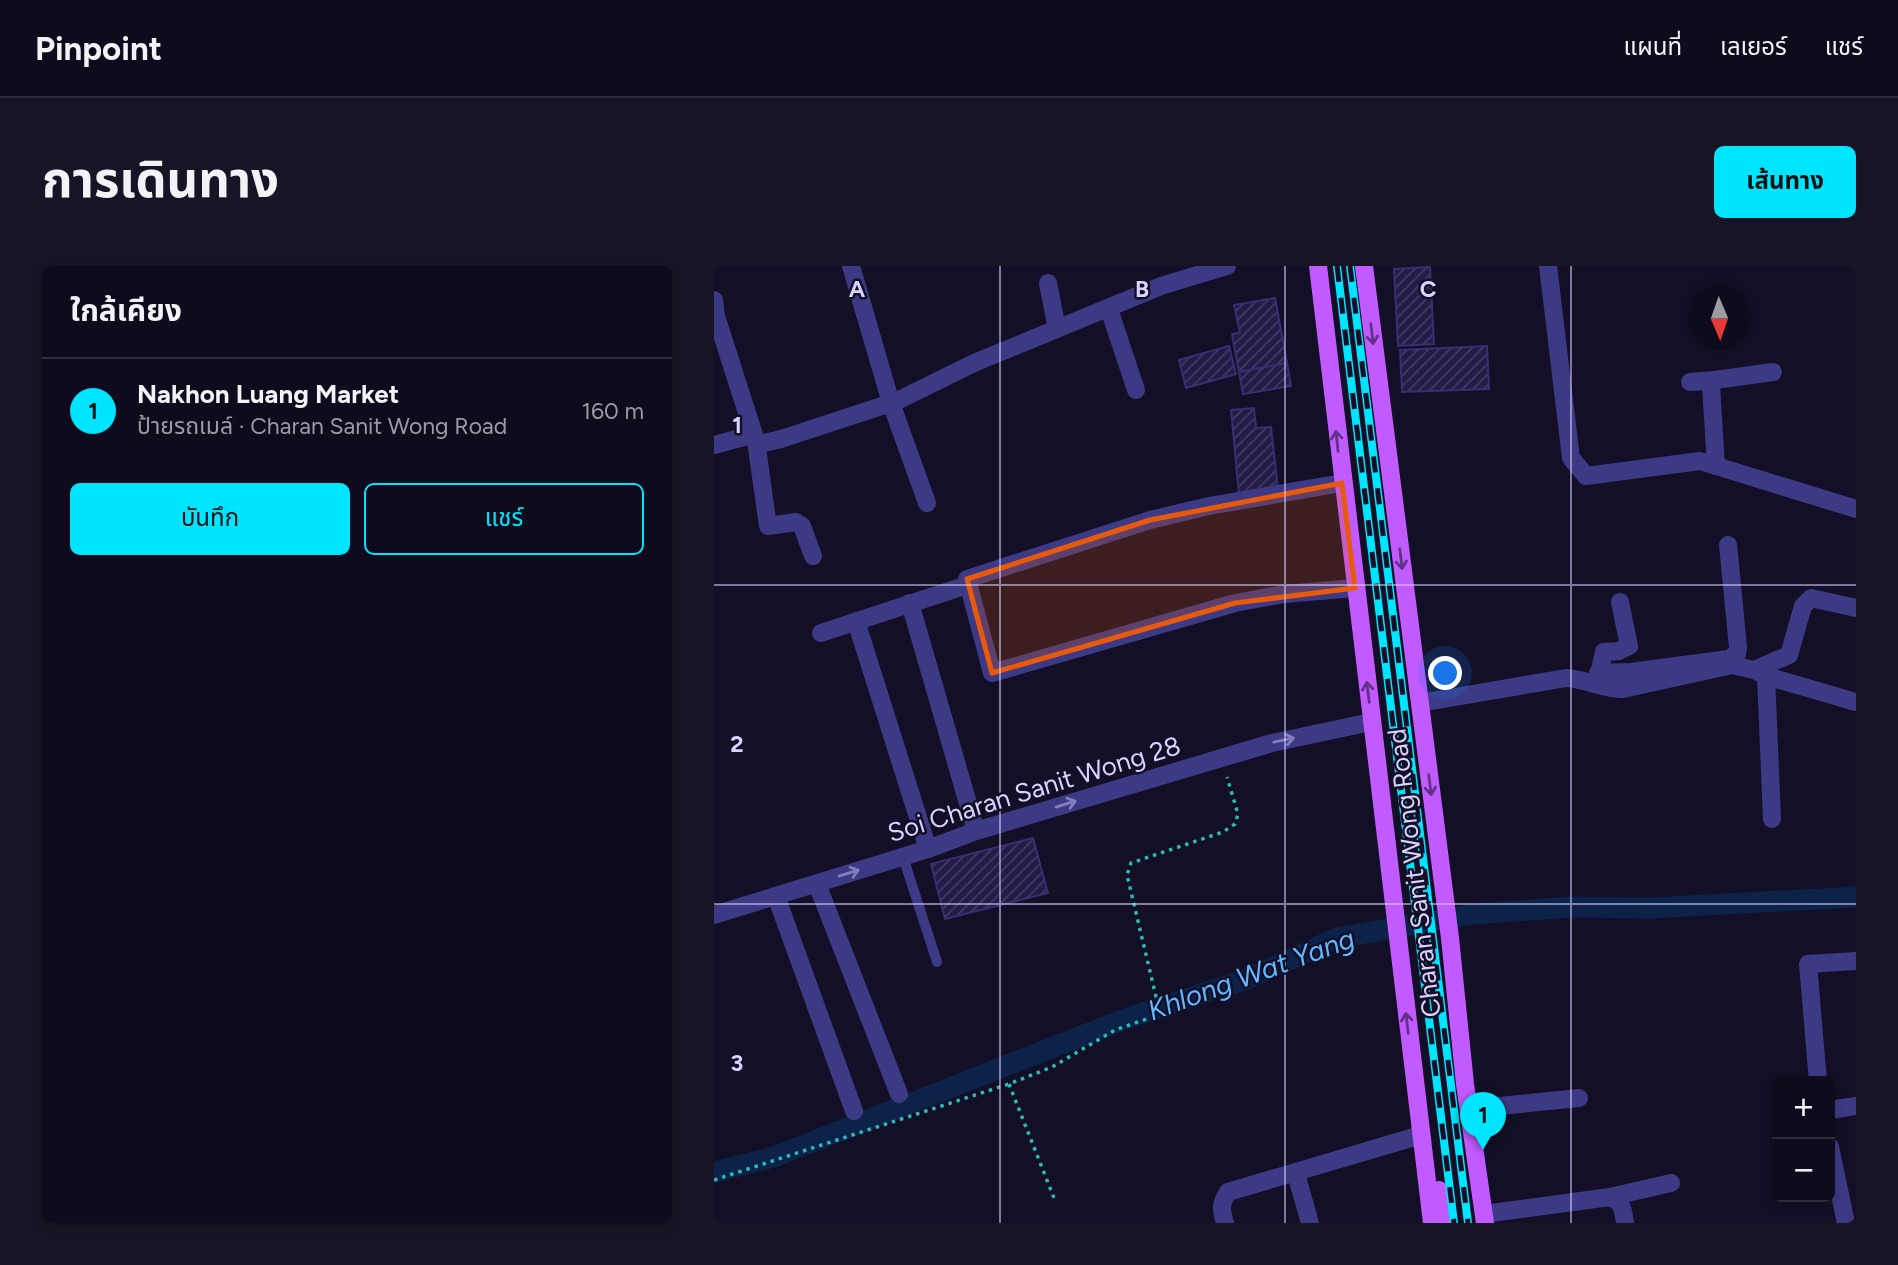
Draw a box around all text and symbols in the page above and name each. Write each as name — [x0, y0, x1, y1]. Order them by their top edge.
text: Pinpoint — [35, 29, 162, 68]
text: แผนที่ — [1624, 32, 1682, 61]
text: เลเยอร์ — [1720, 32, 1787, 61]
text: แชร์ — [1825, 32, 1863, 61]
button: เส้นทาง — [1714, 146, 1856, 218]
text: การเดินทาง — [42, 150, 279, 209]
text: A — [849, 275, 866, 303]
text: B — [1135, 275, 1149, 303]
text: C — [1420, 275, 1437, 303]
north arrow — [1688, 287, 1751, 350]
text: ใกล้เคียง — [70, 292, 182, 329]
one-way arrow — [1366, 322, 1379, 345]
text: Nakhon Luang Market — [137, 378, 399, 410]
text: 1 — [88, 397, 98, 425]
text: 160 m — [581, 397, 644, 425]
text: 1 — [732, 411, 742, 439]
text: ป้ายรถเมล์ · Charan Sanit Wong Road — [137, 412, 507, 440]
one-way arrow — [1331, 430, 1344, 453]
button: บันทึก — [70, 483, 350, 555]
button: แชร์ — [364, 483, 644, 555]
one-way arrow — [1395, 548, 1408, 570]
your location — [1428, 656, 1462, 690]
one-way arrow — [1361, 681, 1374, 703]
street label: Charan Sanit Wong Road — [1380, 727, 1448, 1019]
street label: Soi Charan Sanit Wong 28 — [884, 729, 1184, 849]
text: 2 — [730, 730, 744, 758]
one-way arrow — [1272, 733, 1295, 747]
one-way arrow — [1423, 773, 1436, 796]
one-way arrow — [1055, 797, 1077, 810]
one-way arrow — [838, 866, 860, 879]
water label: Khlong Wat Yang — [1143, 921, 1359, 1027]
one-way arrow — [1401, 1012, 1414, 1035]
text: 3 — [731, 1049, 743, 1077]
map controls — [1772, 1076, 1835, 1202]
button: + — [1772, 1076, 1835, 1139]
pin: 1 — [1460, 1092, 1506, 1150]
button: − — [1772, 1139, 1835, 1202]

